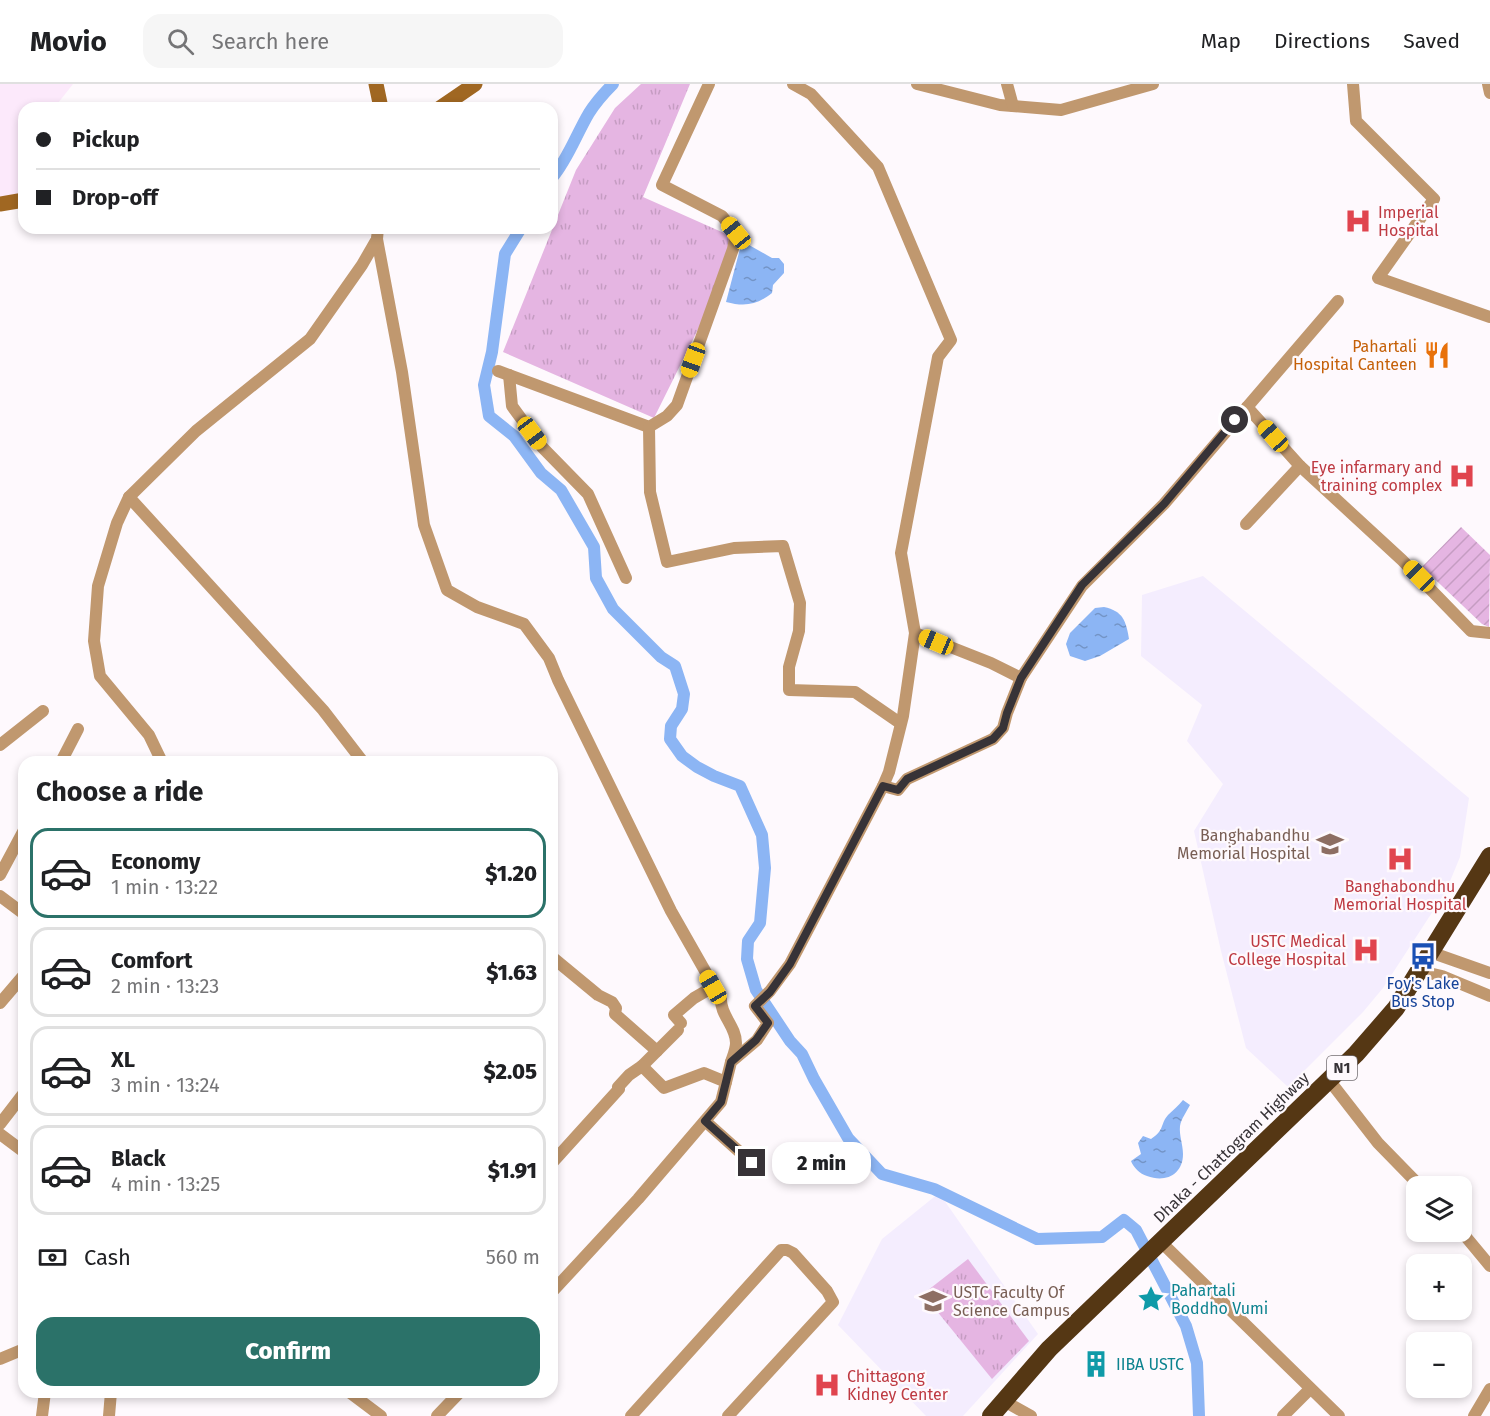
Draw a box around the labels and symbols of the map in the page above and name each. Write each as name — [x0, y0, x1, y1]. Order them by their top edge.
place label: Imperial Hospital — [1378, 203, 1439, 240]
hospital icon: Imperial Hospital — [1343, 206, 1373, 236]
car — [718, 213, 754, 253]
place label: Pahartali Hospital Canteen — [1293, 337, 1417, 374]
car — [678, 340, 708, 380]
restaurant icon: Pahartali Hospital Canteen — [1422, 340, 1452, 370]
route start — [1221, 406, 1248, 433]
car — [514, 413, 550, 453]
car — [1254, 417, 1292, 455]
place label: Eye infarmary and training complex — [1311, 458, 1442, 495]
hospital icon: Eye infarmary and training complex — [1447, 461, 1477, 491]
car — [1400, 557, 1438, 595]
car — [916, 627, 956, 657]
place label: Banghabandhu Memorial Hospital — [1177, 826, 1310, 863]
school or university icon: Banghabandhu Memorial Hospital — [1315, 829, 1345, 859]
hospital icon: Banghabondhu Memorial Hospital — [1385, 844, 1415, 874]
place label: Banghabondhu Memorial Hospital — [1334, 877, 1467, 914]
place label: USTC Medical College Hospital — [1228, 932, 1346, 969]
hospital icon: USTC Medical College Hospital — [1351, 935, 1381, 965]
bus stop icon: Foy's Lake Bus Stop — [1408, 941, 1438, 971]
car — [696, 967, 730, 1007]
place label: Foy's Lake Bus Stop — [1387, 974, 1459, 1011]
road number: N1 — [1327, 1056, 1357, 1080]
street label: Dhaka - Chattogram Highway — [1150, 1068, 1313, 1227]
callout: 2 min — [773, 1142, 872, 1184]
route end — [738, 1149, 765, 1176]
place label: Pahartali Boddho Vumi — [1171, 1281, 1268, 1318]
place label: USTC Faculty Of Science Campus — [953, 1283, 1070, 1320]
place icon: Pahartali Boddho Vumi — [1136, 1284, 1166, 1314]
school or university icon: USTC Faculty Of Science Campus — [918, 1286, 948, 1316]
building icon: IIBA USTC — [1081, 1349, 1111, 1379]
place label: IIBA USTC — [1116, 1355, 1184, 1374]
place label: Chittagong Kidney Center — [847, 1367, 949, 1404]
hospital icon: Chittagong Kidney Center — [812, 1370, 842, 1400]

